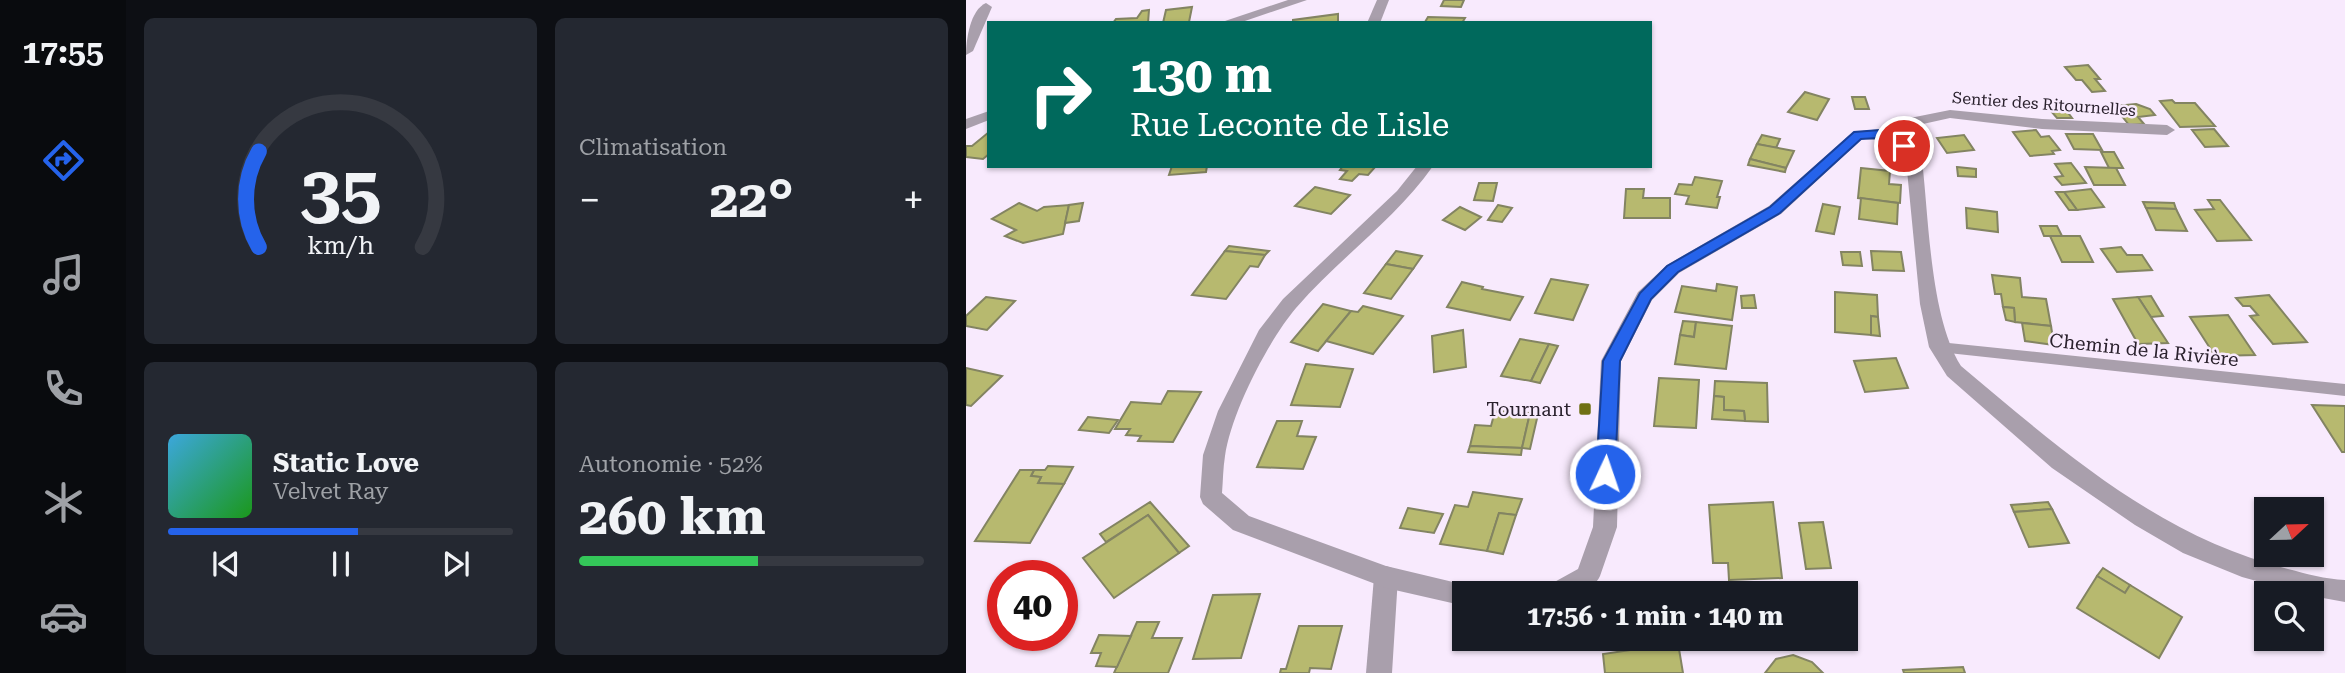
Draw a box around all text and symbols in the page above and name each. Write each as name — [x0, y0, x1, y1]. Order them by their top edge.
text: 17:55 — [22, 33, 104, 71]
text: 130 m — [1130, 47, 1272, 104]
icon: right — [1015, 49, 1106, 140]
street label: Sentier des Ritournelles — [1951, 88, 2137, 120]
text: Rue Leconte de Lisle — [1130, 106, 1449, 144]
pin — [1874, 116, 1934, 176]
icon: arrive — [1885, 127, 1923, 165]
text: Climatisation — [579, 134, 727, 161]
icon: directions — [39, 136, 88, 185]
text: 35 — [300, 150, 381, 235]
text: 22° — [709, 169, 794, 230]
text: − — [579, 178, 600, 222]
text: + — [903, 178, 924, 222]
text: km/h — [307, 231, 374, 260]
icon: music — [39, 250, 88, 299]
street label: Chemin de la Rivière — [2048, 329, 2240, 371]
icon: phone — [39, 364, 88, 413]
place label: Tournant — [1486, 398, 1571, 421]
marker: Tournant — [1577, 401, 1593, 417]
position arrow — [1568, 437, 1642, 511]
text: Static Love — [273, 448, 419, 478]
text: Autonomie · 52% — [579, 451, 763, 478]
icon: climate — [39, 478, 88, 527]
text: Velvet Ray — [273, 478, 388, 505]
text: 260 km — [579, 486, 766, 547]
north arrow — [2254, 497, 2324, 567]
map controls — [2254, 497, 2324, 651]
icon: previous — [207, 545, 245, 583]
icon: pause — [322, 545, 360, 583]
icon: next — [437, 545, 475, 583]
speed limit sign: 40 — [987, 560, 1078, 651]
button: search — [2254, 581, 2324, 651]
icon: car — [39, 592, 88, 641]
text: 17:56 · 1 min · 140 m — [1527, 601, 1783, 631]

